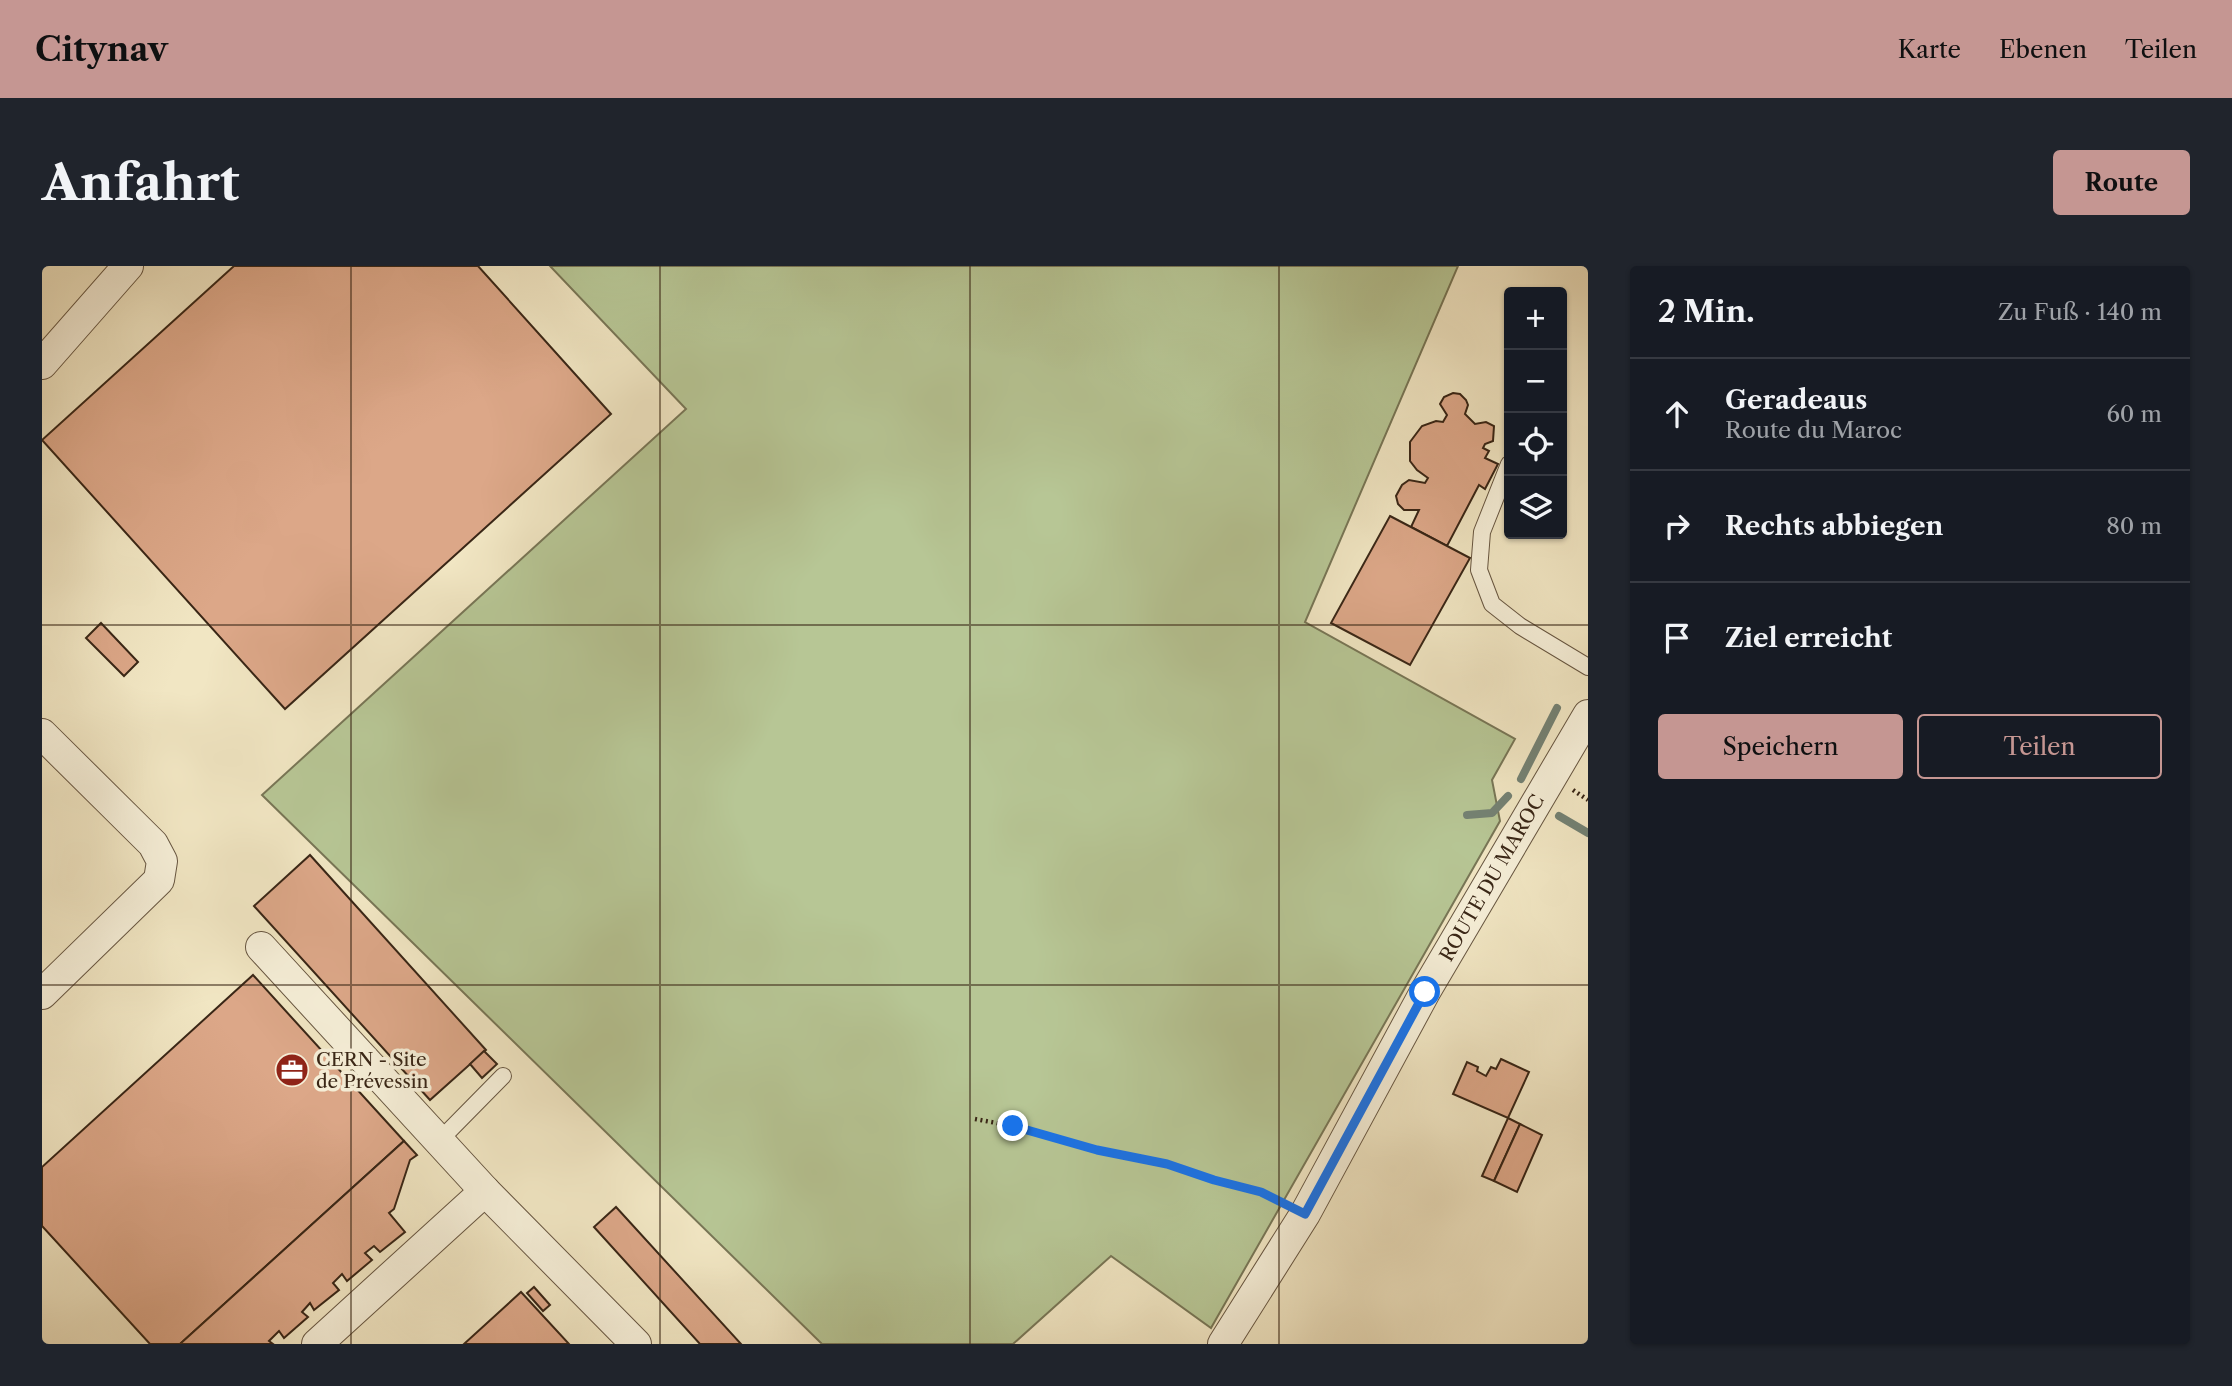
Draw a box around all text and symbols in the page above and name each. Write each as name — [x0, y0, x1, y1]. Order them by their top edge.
text: Citynav — [35, 29, 168, 70]
text: Karte — [1898, 35, 1961, 64]
text: Ebenen — [1999, 35, 2087, 64]
text: Teilen — [2125, 35, 2197, 64]
button: Route — [2053, 150, 2190, 215]
text: Anfahrt — [42, 152, 240, 213]
map controls — [1504, 287, 1567, 539]
button: + — [1504, 287, 1567, 350]
text: 2 Min. — [1658, 293, 1755, 330]
text: Zu Fuß · 140 m — [1998, 298, 2162, 326]
button: − — [1504, 350, 1567, 413]
text: Geradeaus — [1725, 384, 1867, 416]
icon: ahead — [1658, 395, 1696, 433]
text: 60 m — [2106, 400, 2162, 428]
button: locate — [1504, 413, 1567, 476]
text: Route du Maroc — [1725, 416, 1902, 444]
button: layers — [1504, 476, 1567, 539]
icon: right — [1658, 507, 1696, 545]
text: Rechts abbiegen — [1725, 510, 1943, 542]
text: 80 m — [2106, 512, 2162, 540]
icon: arrive — [1658, 619, 1696, 657]
text: Ziel erreicht — [1725, 622, 1892, 654]
button: Speichern — [1658, 714, 1903, 779]
button: Teilen — [1917, 714, 2162, 779]
street label: ROUTE DU MAROC — [1435, 791, 1549, 965]
route start — [1409, 976, 1440, 1007]
place label: CERN - Site de Prévessin — [316, 1048, 429, 1093]
office icon: CERN - Site de Prévessin — [273, 1051, 311, 1089]
route end — [997, 1110, 1028, 1141]

